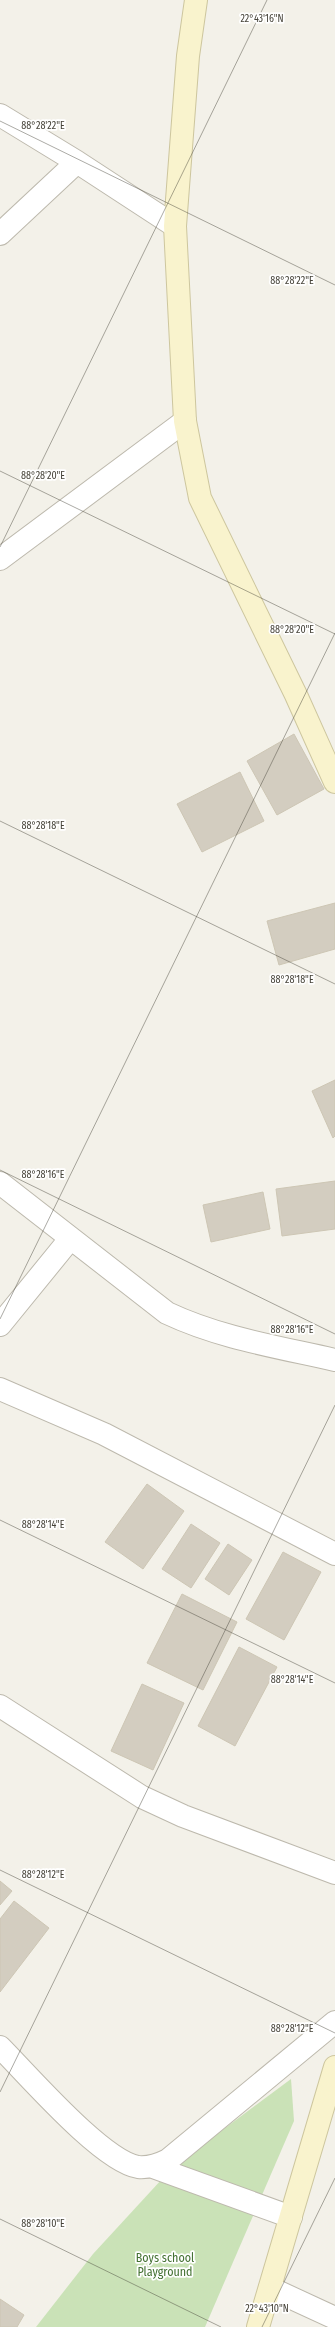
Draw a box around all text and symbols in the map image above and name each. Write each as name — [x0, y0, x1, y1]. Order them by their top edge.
text: 22°43'16"N — [240, 13, 284, 25]
text: 88°28'22"E — [21, 120, 65, 132]
text: 88°28'22"E — [270, 275, 314, 287]
text: 88°28'20"E — [21, 470, 65, 482]
text: 88°28'20"E — [270, 624, 314, 636]
text: 88°28'18"E — [21, 820, 65, 832]
text: 88°28'18"E — [270, 974, 314, 986]
text: 88°28'16"E — [21, 1169, 65, 1181]
text: 88°28'16"E — [270, 1324, 314, 1336]
text: 88°28'14"E — [22, 1519, 65, 1531]
text: 88°28'14"E — [271, 1674, 314, 1686]
text: 88°28'12"E — [22, 1869, 65, 1881]
text: 88°28'12"E — [271, 2023, 314, 2035]
text: 88°28'10"E — [21, 2218, 65, 2230]
park label: Boys school Playground — [136, 2251, 194, 2279]
text: 22°43'10"N — [245, 2303, 289, 2315]

